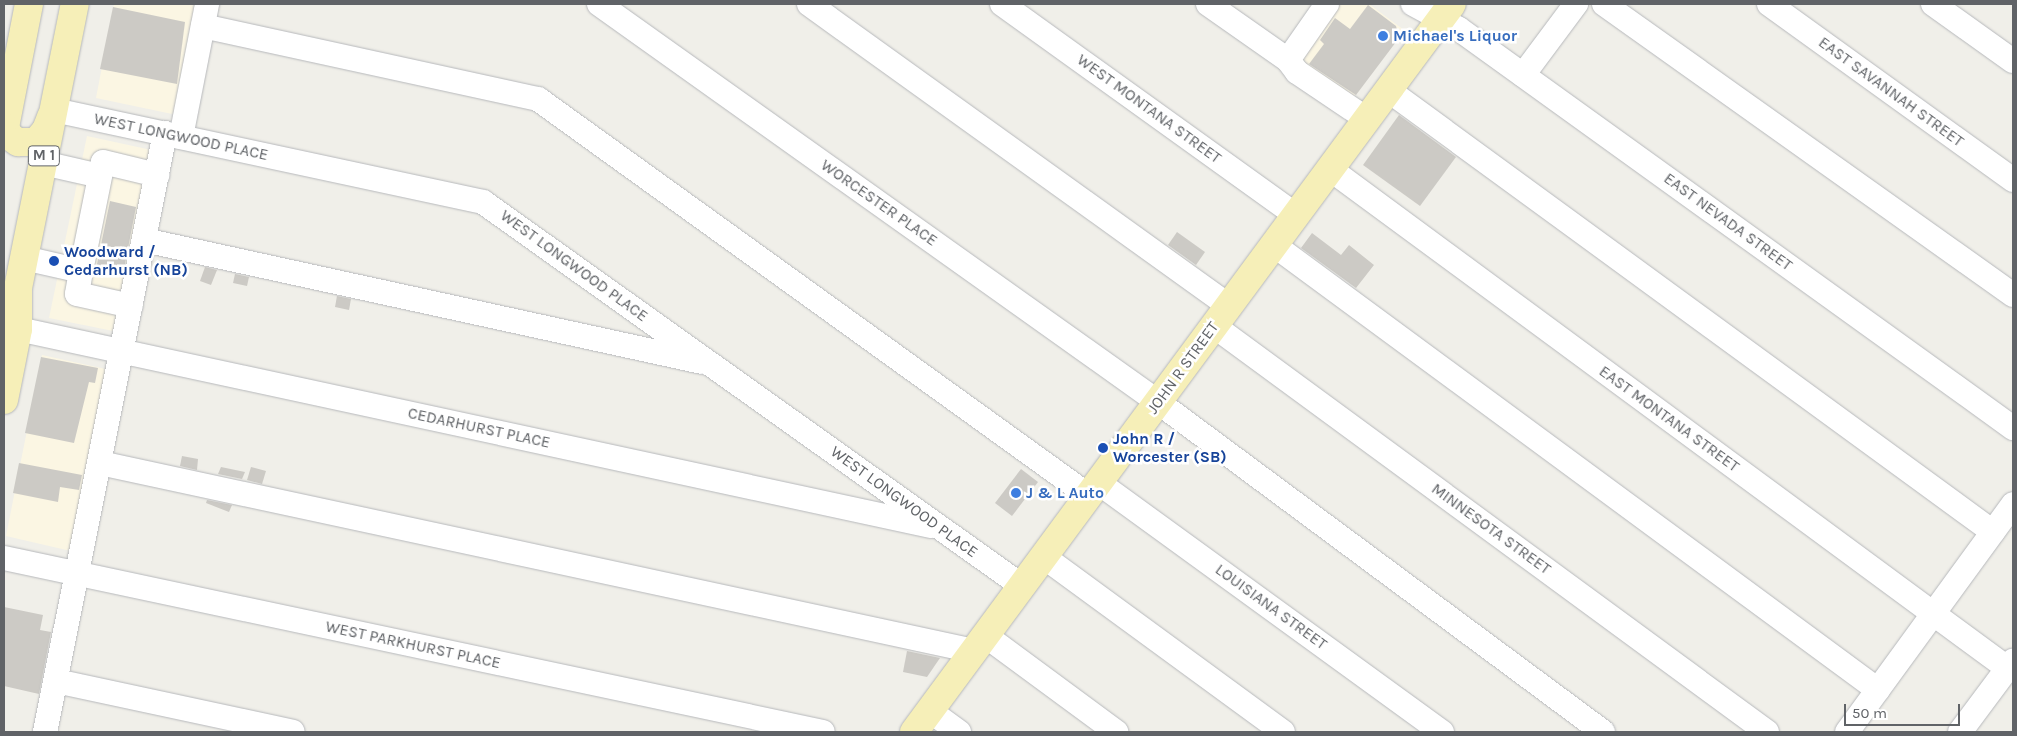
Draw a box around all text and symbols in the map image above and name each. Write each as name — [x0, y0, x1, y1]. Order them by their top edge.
place label: Michael's Liquor — [1393, 26, 1517, 46]
marker: Michael's Liquor — [1377, 30, 1389, 42]
street label: EAST SAVANNAH STREET — [1815, 33, 1967, 151]
street label: WEST MONTANA STREET — [1073, 50, 1225, 168]
street label: WEST LONGWOOD PLACE — [92, 109, 270, 165]
road number: M 1 — [28, 144, 60, 168]
street label: WORCESTER PLACE — [817, 156, 941, 250]
street label: EAST NEVADA STREET — [1660, 169, 1796, 275]
street label: WEST LONGWOOD PLACE — [497, 206, 651, 326]
place label: Woodward / Cedarhurst (NB) — [64, 242, 188, 280]
marker: Woodward / Cedarhurst (NB) — [48, 255, 60, 267]
street label: JOHN R STREET — [1143, 318, 1223, 418]
street label: EAST MONTANA STREET — [1595, 362, 1743, 476]
street label: CEDARHURST PLACE — [406, 404, 552, 452]
place label: John R / Worcester (SB) — [1113, 429, 1227, 467]
street label: WEST LONGWOOD PLACE — [827, 442, 981, 562]
marker: John R / Worcester (SB) — [1097, 442, 1109, 454]
street label: MINNESOTA STREET — [1428, 479, 1554, 579]
place label: J & L Auto — [1026, 483, 1104, 503]
marker: J & L Auto — [1010, 487, 1022, 499]
street label: LOUISIANA STREET — [1211, 560, 1331, 654]
street label: WEST PARKHURST PLACE — [324, 617, 502, 673]
scale bar — [1847, 694, 1963, 726]
text: 50 m — [1852, 704, 1887, 722]

